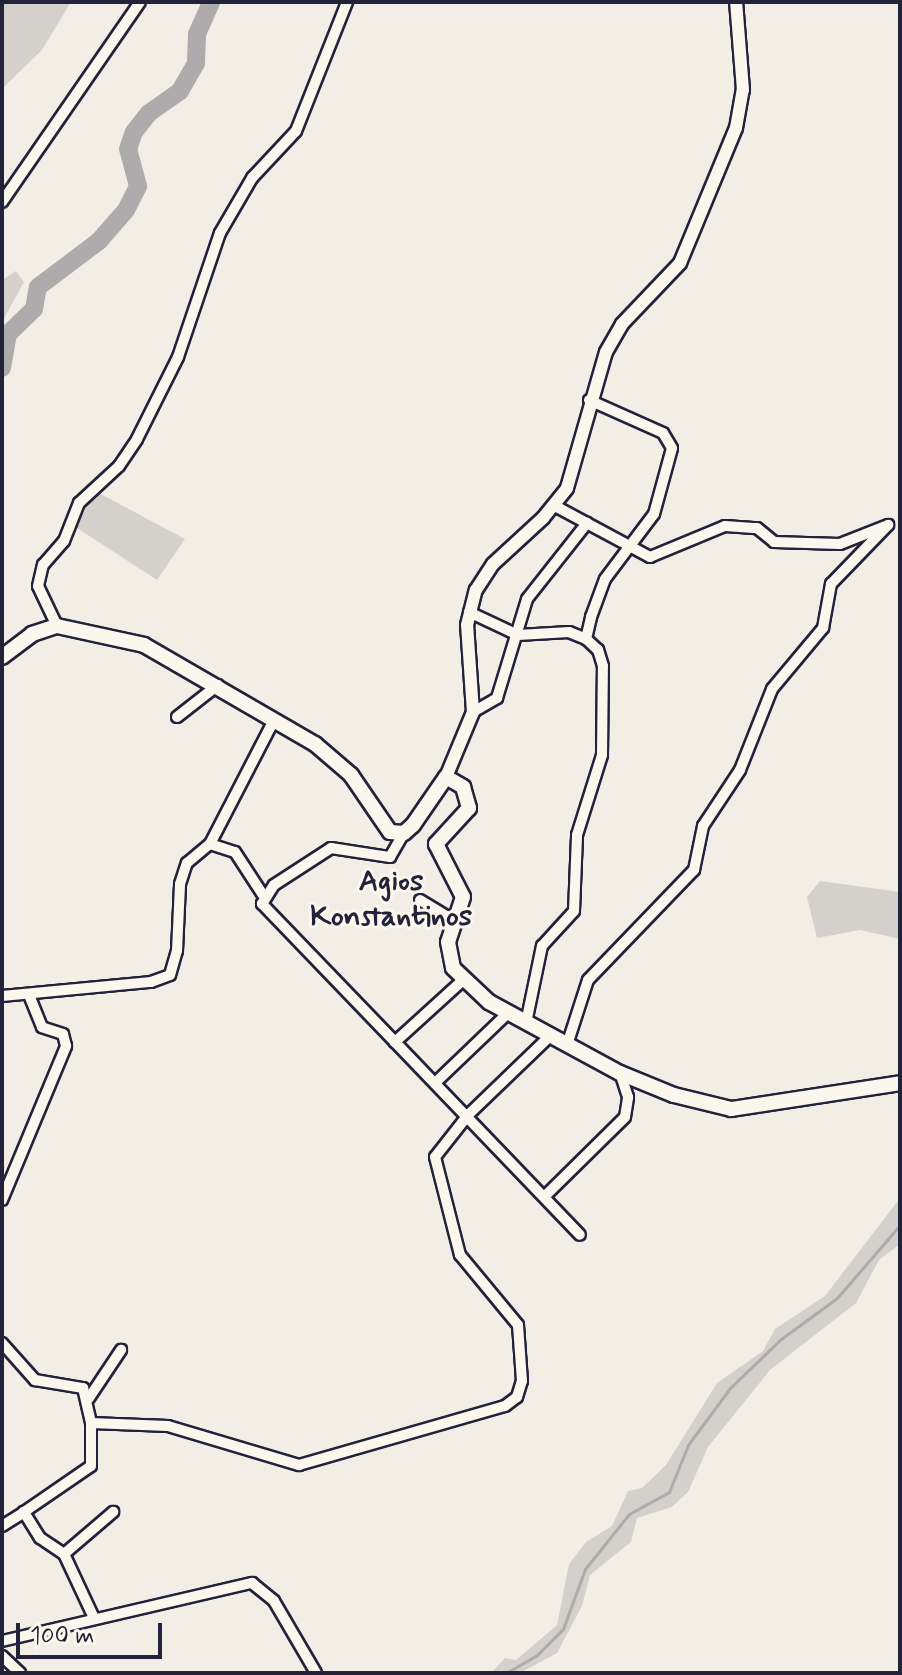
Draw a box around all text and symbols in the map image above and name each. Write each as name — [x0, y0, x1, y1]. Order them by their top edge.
district label: Agios Konstantinos — [310, 864, 472, 934]
scale bar — [20, 1607, 166, 1657]
text: 100 m — [30, 1621, 94, 1652]

